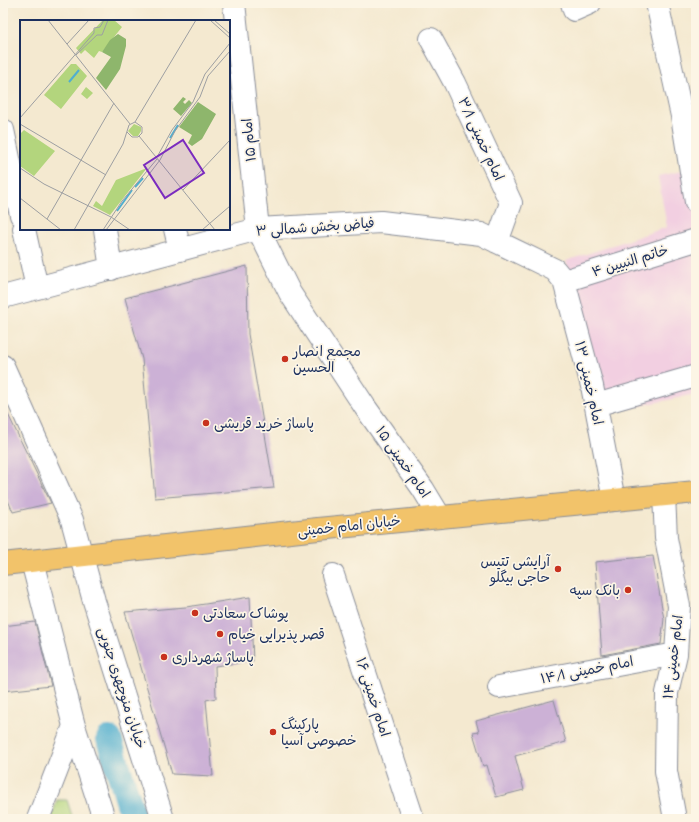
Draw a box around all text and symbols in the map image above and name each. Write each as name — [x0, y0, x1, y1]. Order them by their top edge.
inset map — [20, 20, 230, 230]
street label: امام خمینی ۳/۱ — [452, 95, 508, 184]
street label: امام ۱۵ — [238, 117, 262, 163]
street label: فیاض بخش شمالی ۳ — [255, 214, 375, 240]
street label: خاتم النبیین ۴ — [590, 241, 671, 283]
street label: امام خمینی ۱۳ — [569, 339, 607, 427]
place label: مجمع انصار الحسین — [292, 343, 361, 376]
marker: مجمع انصار الحسین — [280, 354, 290, 364]
place label: پاساژ خرید قریشی — [214, 415, 314, 433]
marker: پاساژ خرید قریشی — [201, 418, 211, 428]
street label: امام خمینی ۱۵ — [370, 423, 434, 502]
street label: خیابان امام خمینی — [297, 512, 402, 542]
place label: آرایشی تتیس حاجی بیگلو — [480, 553, 551, 587]
marker: آرایشی تتیس حاجی بیگلو — [553, 564, 563, 574]
place label: بانک سپه — [570, 582, 620, 600]
marker: بانک سپه — [623, 585, 633, 595]
place label: پوشاک سعادتی — [203, 605, 289, 623]
marker: پوشاک سعادتی — [190, 608, 200, 618]
street label: امام خمینی ۱۴ — [659, 614, 689, 700]
street label: خیابان منوچهری جنوبی — [93, 625, 150, 751]
place label: قصر پذیرایی خیام — [228, 626, 325, 645]
marker: قصر پذیرایی خیام — [215, 629, 225, 639]
place label: پاساژ شهرداری — [172, 649, 254, 667]
marker: پاساژ شهرداری — [159, 652, 169, 662]
street label: امام خمینی ۱۴/۱ — [539, 653, 635, 689]
street label: امام خمینی ۱۶ — [350, 655, 394, 739]
place label: پارکینگ خصوصی آسیا — [281, 716, 357, 749]
marker: پارکینگ خصوصی آسیا — [268, 727, 278, 737]

